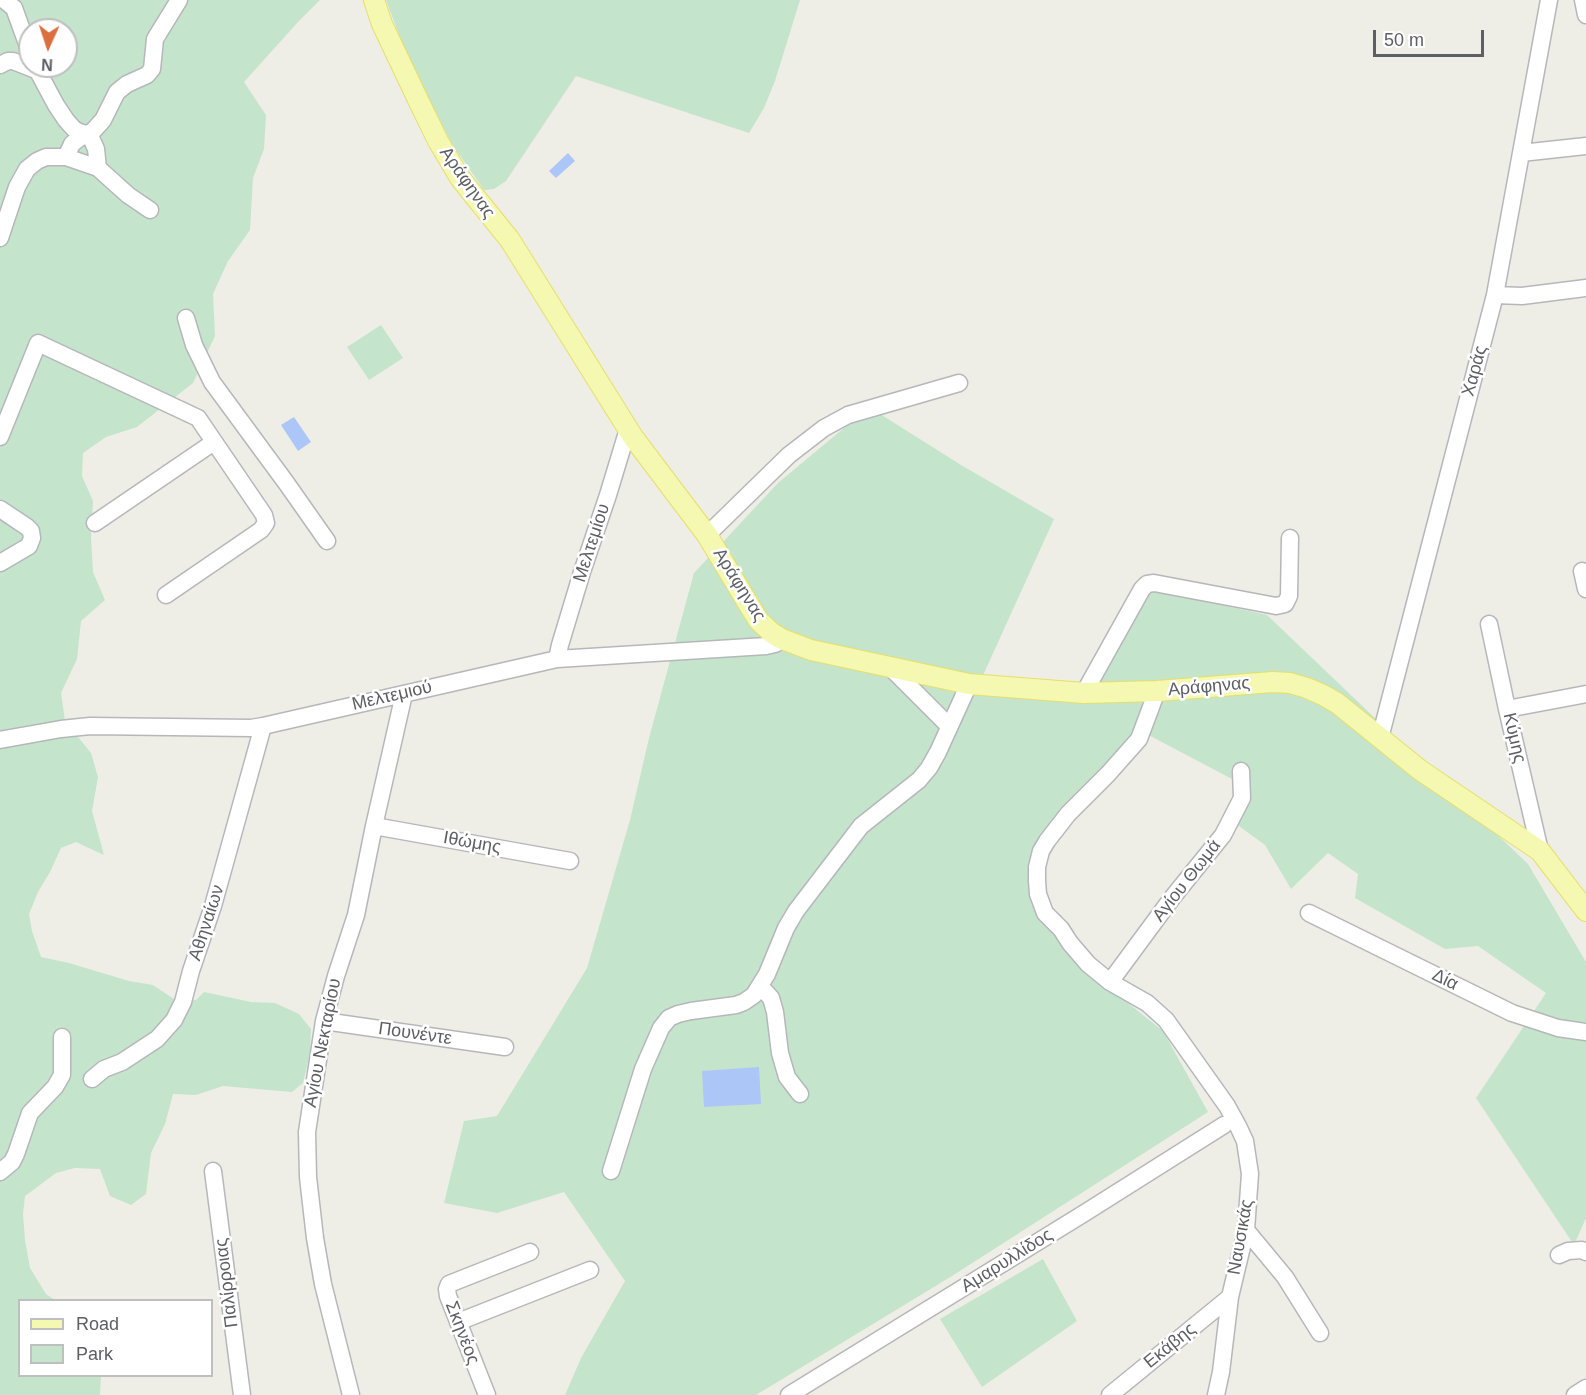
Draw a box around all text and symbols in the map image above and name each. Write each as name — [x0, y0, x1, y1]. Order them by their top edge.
north arrow — [18, 18, 78, 78]
scale bar — [1376, 18, 1487, 56]
text: 50 m — [1384, 30, 1424, 50]
text: N — [41, 56, 53, 73]
street label: Αράφηνας — [435, 143, 499, 223]
street label: Χαράς — [1458, 343, 1492, 399]
street label: Μελτεμίου — [569, 501, 615, 585]
street label: Αράφηνας — [708, 544, 770, 626]
street label: Αράφηνας — [1167, 673, 1251, 701]
street label: Μελτεμιού — [350, 676, 434, 716]
street label: Κύμης — [1498, 711, 1530, 765]
street label: Ιθώμης — [442, 827, 502, 859]
street label: Αγίου Θωμά — [1148, 836, 1226, 926]
street label: Αθηναίων — [185, 882, 229, 964]
street label: Δία — [1428, 965, 1462, 995]
street label: Αγίου Νεκταρίου — [300, 977, 346, 1109]
street label: Πουνέντε — [377, 1018, 453, 1050]
street label: Ναυσικάς — [1224, 1198, 1258, 1276]
street label: Αμαρυλλίδος — [957, 1224, 1057, 1298]
street label: Παλίρροιας — [211, 1237, 243, 1329]
street label: Σκηνέος — [440, 1298, 484, 1368]
legend — [18, 1299, 213, 1377]
text: Road — [76, 1314, 119, 1334]
street label: Εκάβης — [1140, 1319, 1200, 1373]
text: Park — [76, 1344, 113, 1364]

